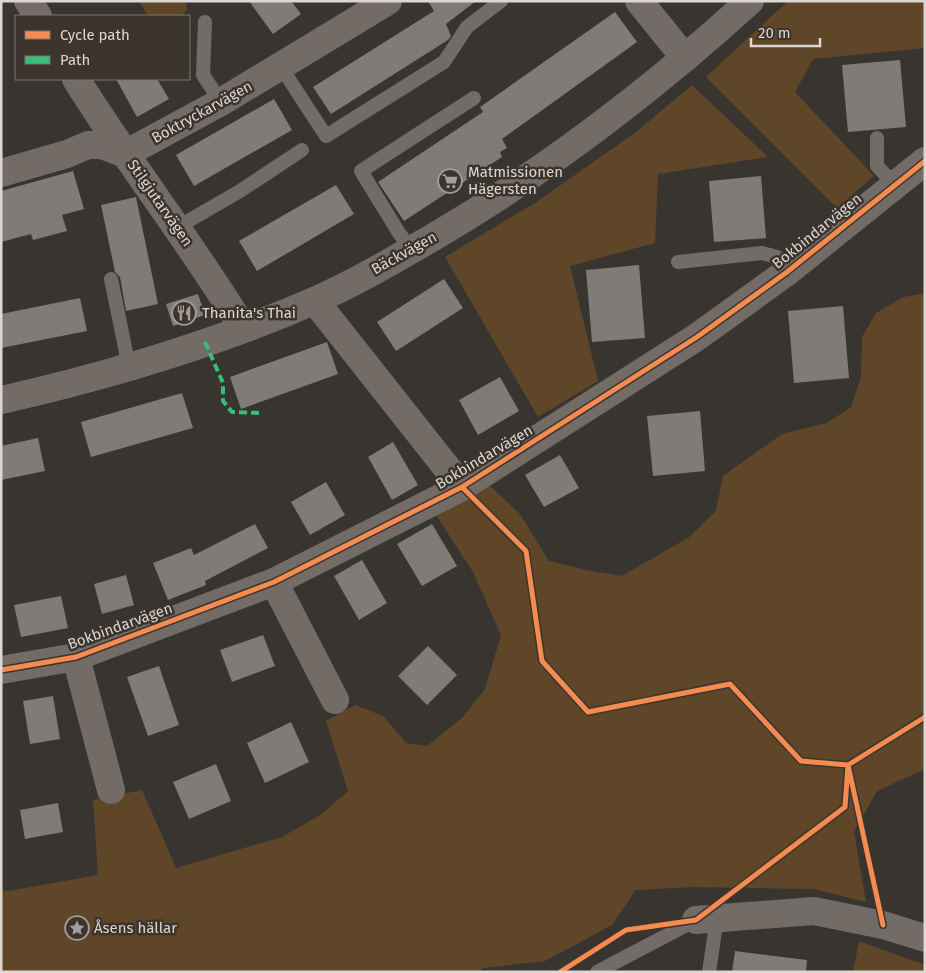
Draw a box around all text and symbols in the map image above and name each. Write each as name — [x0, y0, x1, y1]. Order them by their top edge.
legend — [15, 15, 190, 80]
scale bar — [751, 15, 820, 47]
text: 20 m — [758, 24, 791, 42]
text: Cycle path — [60, 26, 130, 44]
text: Path — [60, 51, 90, 69]
street label: Boktryckarvägen — [149, 77, 255, 147]
street label: Stilgjutarvägen — [123, 156, 197, 250]
place label: Matmissionen Hägersten — [468, 163, 563, 198]
supermarket icon: Matmissionen Hägersten — [437, 168, 463, 194]
street label: Bokbindarvägen — [769, 189, 865, 273]
street label: Bäckvägen — [368, 228, 440, 278]
restaurant icon: Thanita's Thai — [171, 300, 197, 326]
place label: Thanita's Thai — [202, 304, 296, 322]
street label: Bokbindarvägen — [432, 421, 536, 493]
street label: Bokbindarvägen — [65, 599, 175, 653]
place icon: Åsens hällar — [64, 915, 90, 941]
place label: Åsens hällar — [94, 919, 177, 937]

